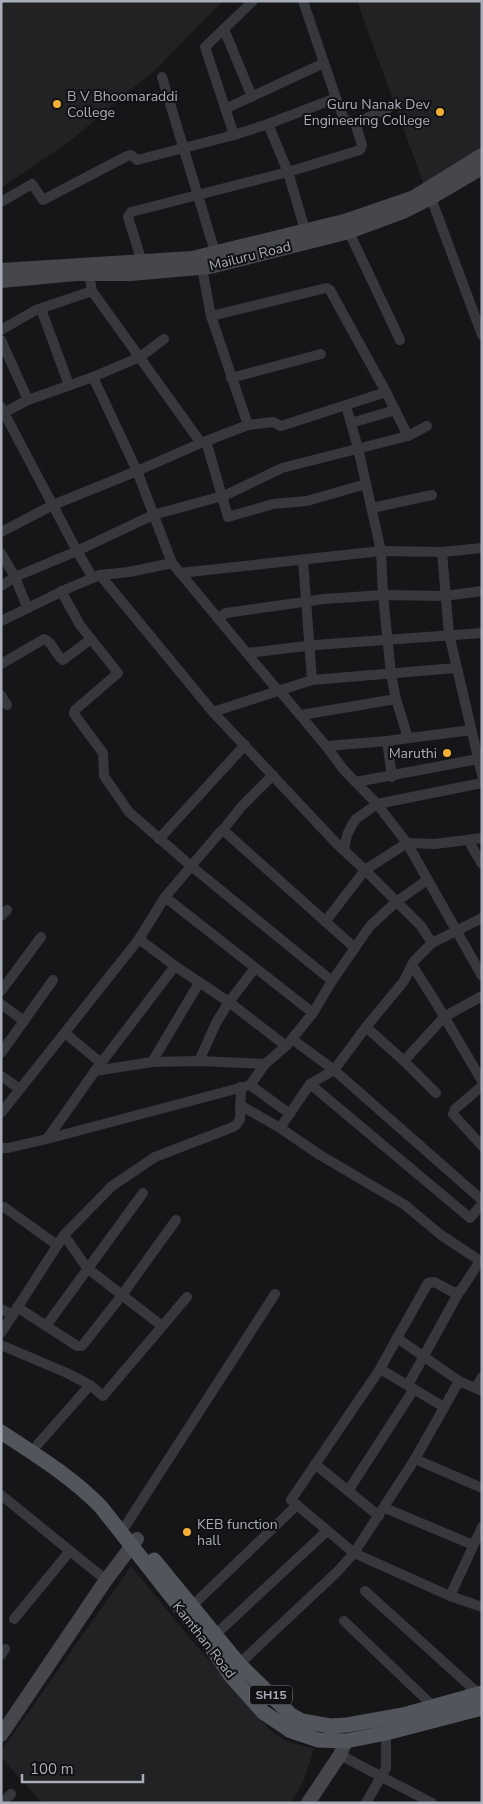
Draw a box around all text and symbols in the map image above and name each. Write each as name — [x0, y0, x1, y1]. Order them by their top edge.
place label: B V Bhoomaraddi College — [67, 87, 178, 122]
place label: Guru Nanak Dev Engineering College — [304, 95, 431, 130]
marker: B V Bhoomaraddi College — [51, 98, 63, 110]
marker: Guru Nanak Dev Engineering College — [434, 106, 446, 118]
street label: Mailuru Road — [207, 237, 293, 275]
place label: Maruthi — [389, 744, 437, 763]
marker: Maruthi — [441, 747, 453, 759]
place label: KEB function hall — [197, 1515, 278, 1550]
marker: KEB function hall — [181, 1526, 193, 1538]
street label: Kamthan Road — [168, 1598, 240, 1682]
road number: SH15 — [250, 1686, 292, 1704]
scale bar — [22, 1752, 144, 1784]
text: 100 m — [30, 1759, 74, 1779]

